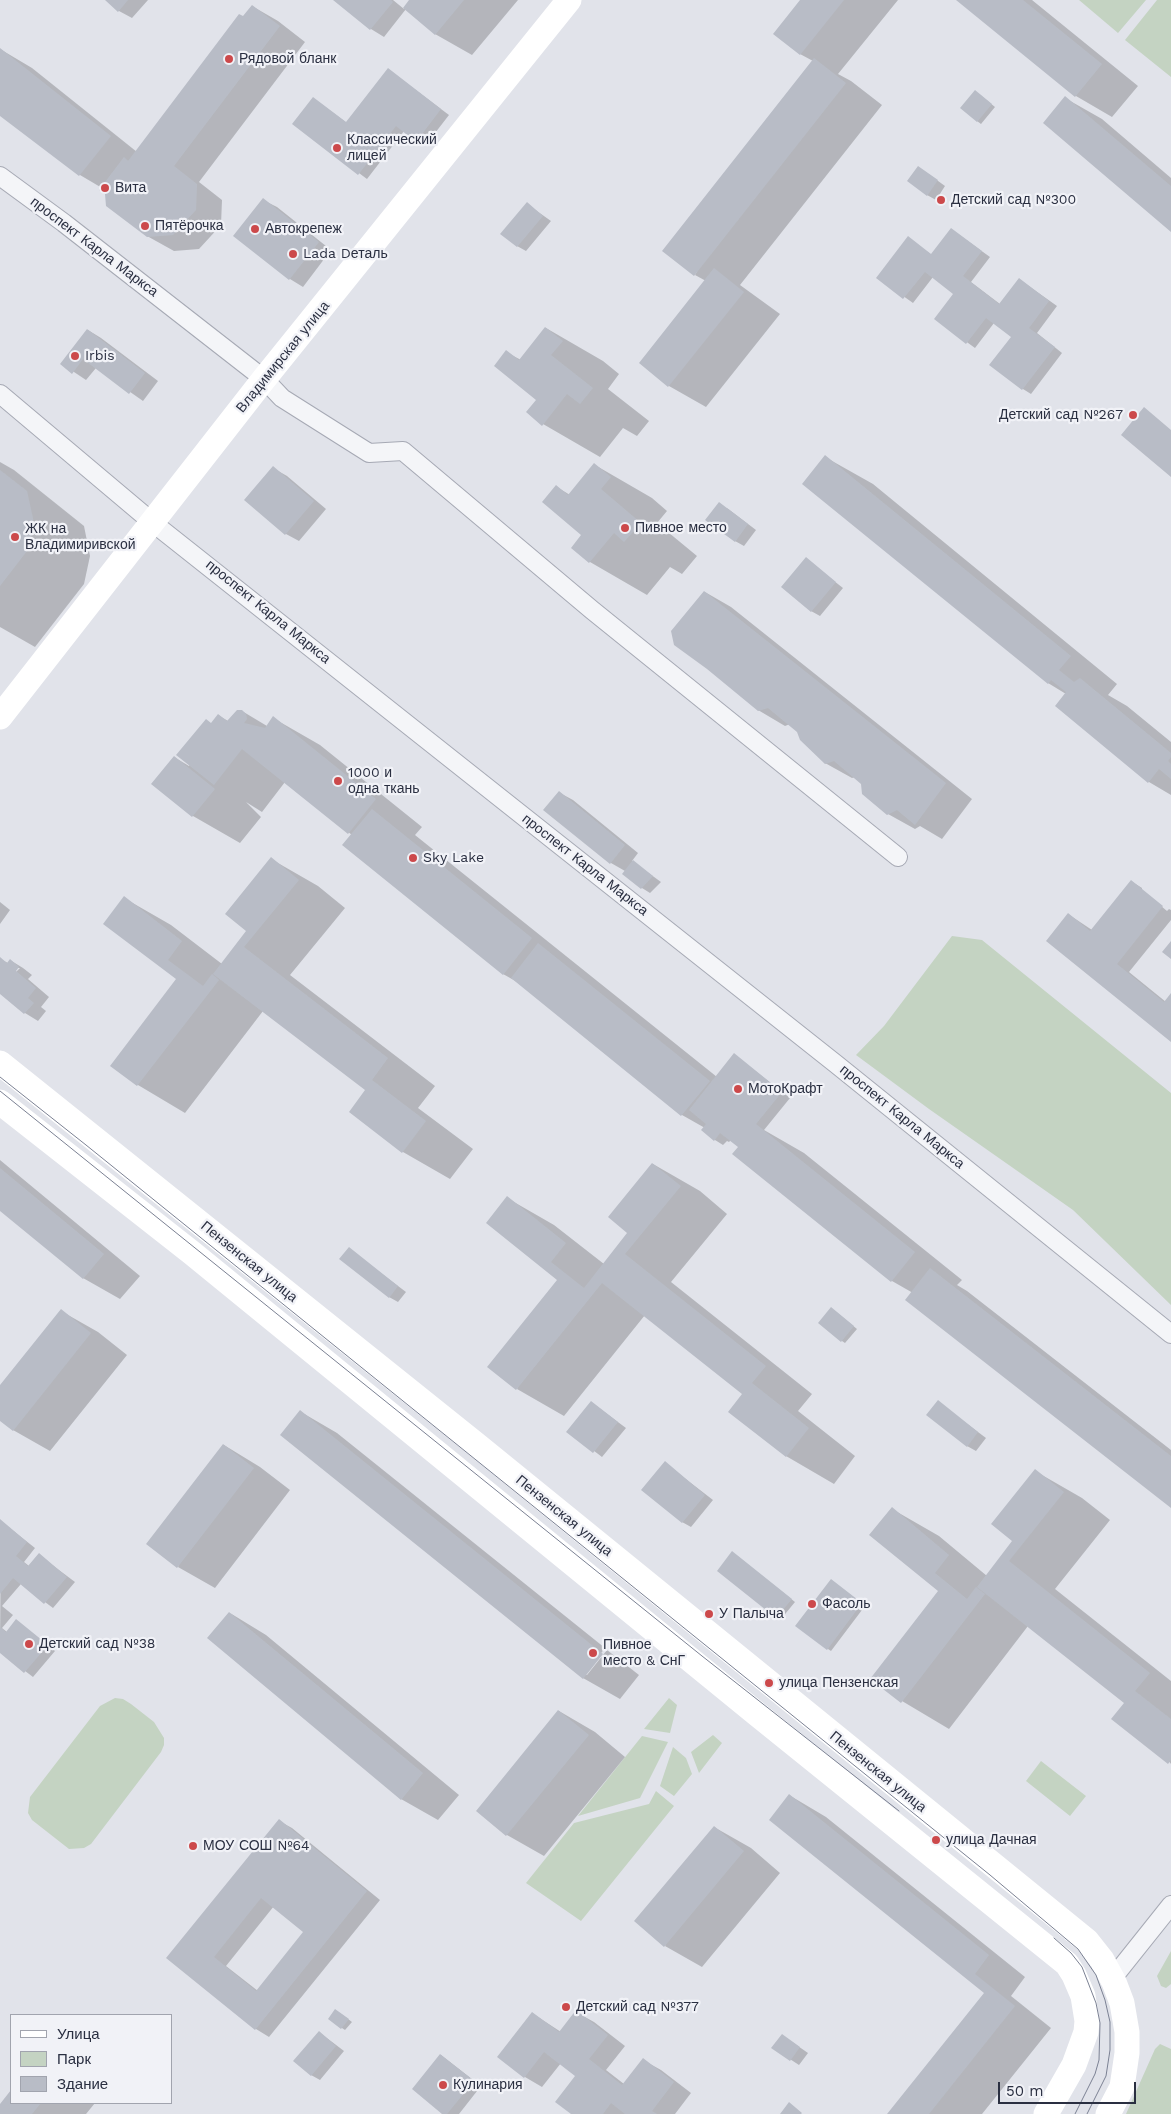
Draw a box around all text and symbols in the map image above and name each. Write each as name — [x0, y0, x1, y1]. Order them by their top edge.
place label: Рядовой бланк — [239, 51, 336, 67]
marker: Рядовой бланк — [223, 53, 235, 65]
place label: Классический лицей — [347, 132, 437, 164]
marker: Классический лицей — [331, 142, 343, 154]
place label: Вита — [115, 180, 146, 196]
marker: Вита — [99, 182, 111, 194]
place label: Детский сад №300 — [951, 192, 1076, 208]
street label: проспект Карла Маркса — [27, 194, 161, 300]
marker: Детский сад №300 — [935, 194, 947, 206]
place label: Пятёрочка — [155, 218, 224, 234]
marker: Пятёрочка — [139, 220, 151, 232]
place label: Автокрепеж — [265, 221, 342, 237]
marker: Автокрепеж — [249, 223, 261, 235]
place label: Lada Dеталь — [303, 246, 388, 262]
marker: Lada Dеталь — [287, 248, 299, 260]
street label: Владимирская улица — [233, 298, 333, 416]
place label: Irbis — [85, 348, 115, 364]
marker: Irbis — [69, 350, 81, 362]
place label: Детский сад №267 — [999, 407, 1123, 423]
marker: Детский сад №267 — [1127, 409, 1139, 421]
place label: Пивное место — [635, 520, 727, 536]
place label: ЖК на Владимиривской — [25, 521, 136, 554]
marker: Пивное место — [619, 522, 631, 534]
marker: ЖК на Владимиривской — [9, 531, 21, 543]
street label: проспект Карла Маркса — [202, 557, 334, 667]
place label: 1000 и одна ткань — [348, 765, 420, 798]
marker: 1000 и одна ткань — [332, 775, 344, 787]
street label: проспект Карла Маркса — [519, 811, 651, 919]
place label: Sky Lake — [423, 850, 484, 866]
marker: Sky Lake — [407, 852, 419, 864]
street label: проспект Карла Маркса — [836, 1062, 968, 1172]
place label: МотоКрафт — [748, 1081, 823, 1097]
marker: МотоКрафт — [732, 1083, 744, 1095]
street label: Пензенская улица — [197, 1218, 301, 1306]
street label: Пензенская улица — [512, 1472, 616, 1560]
place label: Фасоль — [822, 1596, 871, 1612]
marker: Фасоль — [806, 1598, 818, 1610]
place label: У Палыча — [719, 1606, 784, 1622]
marker: У Палыча — [703, 1608, 715, 1620]
place label: Детский сад №38 — [39, 1636, 155, 1652]
place label: Пивное место & СнГ — [603, 1637, 685, 1670]
marker: Детский сад №38 — [23, 1638, 35, 1650]
marker: Пивное место & СнГ — [587, 1647, 599, 1659]
place label: улица Пензенская — [779, 1675, 898, 1691]
marker: улица Пензенская — [763, 1677, 775, 1689]
street label: Пензенская улица — [826, 1728, 930, 1816]
place label: улица Дачная — [946, 1832, 1037, 1848]
marker: улица Дачная — [930, 1834, 942, 1846]
place label: МОУ СОШ №64 — [203, 1838, 310, 1854]
marker: МОУ СОШ №64 — [187, 1840, 199, 1852]
place label: Детский сад №377 — [576, 1999, 699, 2015]
marker: Детский сад №377 — [560, 2001, 572, 2013]
legend — [10, 2014, 172, 2104]
text: Улица — [57, 2025, 100, 2043]
text: Парк — [57, 2050, 91, 2068]
scale bar — [1001, 2072, 1138, 2104]
text: Здание — [57, 2075, 108, 2093]
place label: Кулинария — [453, 2077, 523, 2093]
marker: Кулинария — [437, 2079, 449, 2091]
text: 50 m — [1006, 2082, 1043, 2100]

